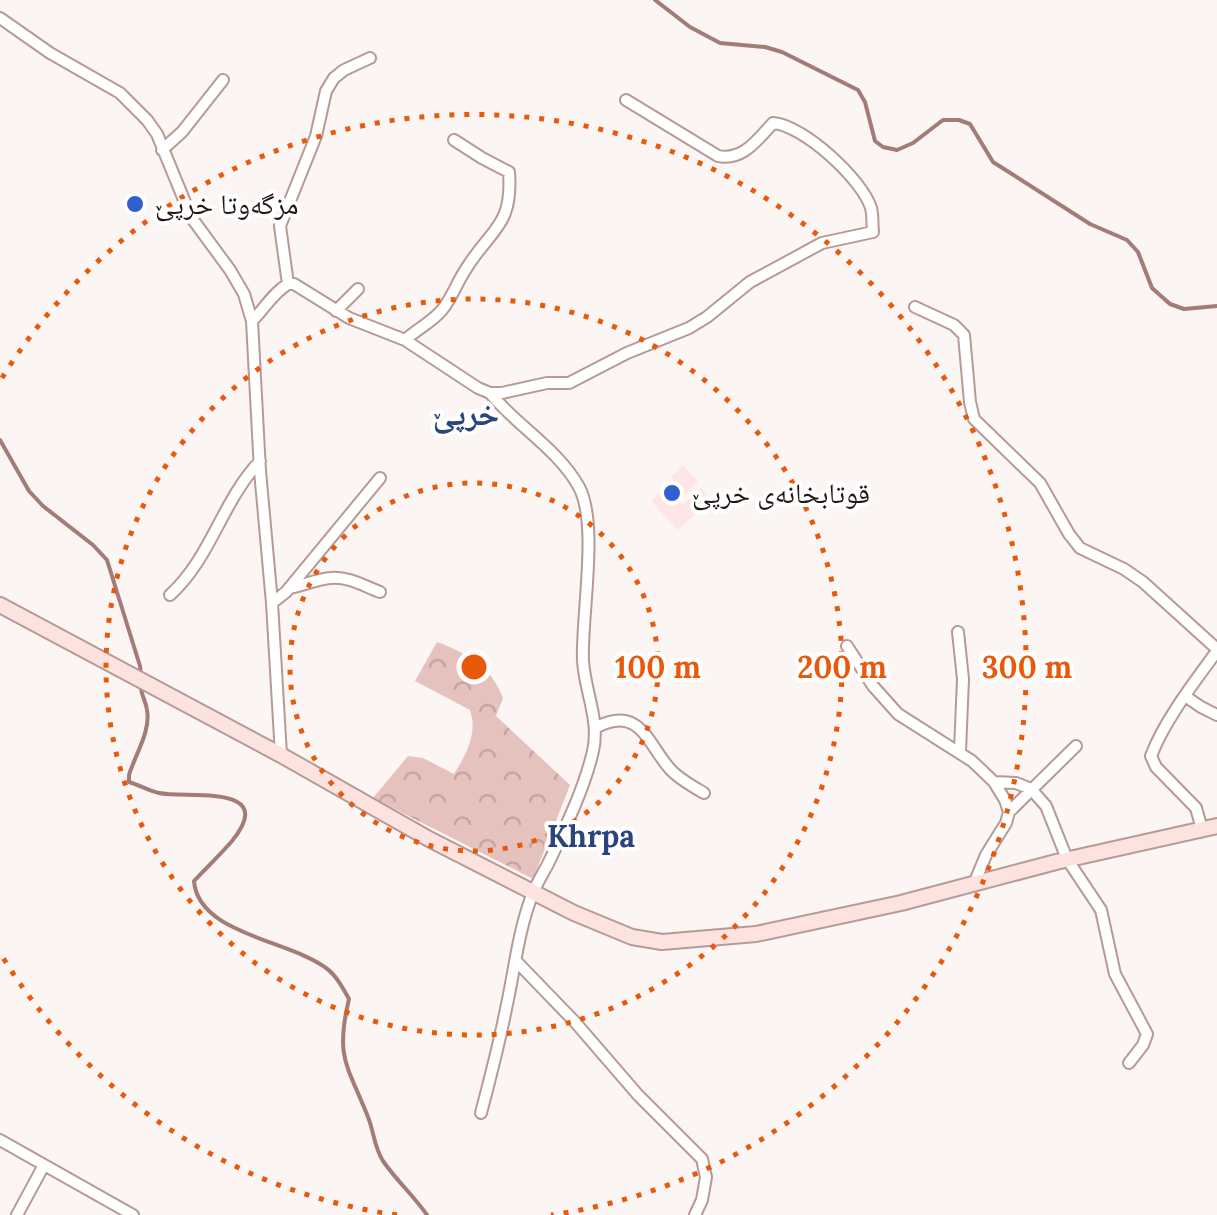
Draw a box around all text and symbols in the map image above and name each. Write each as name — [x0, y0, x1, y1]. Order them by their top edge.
place label: مزگەوتا خرپێ — [155, 186, 298, 222]
marker: مزگەوتا خرپێ — [124, 193, 146, 215]
district label: خرپێ — [433, 393, 499, 434]
place label: قوتابخانەی خرپێ — [692, 475, 870, 511]
marker: قوتابخانەی خرپێ — [661, 482, 683, 504]
text: 100 m — [615, 648, 701, 686]
text: 200 m — [797, 648, 887, 686]
text: 300 m — [982, 648, 1073, 686]
centre of rings — [456, 649, 492, 685]
district label: Khrpa — [547, 817, 635, 855]

